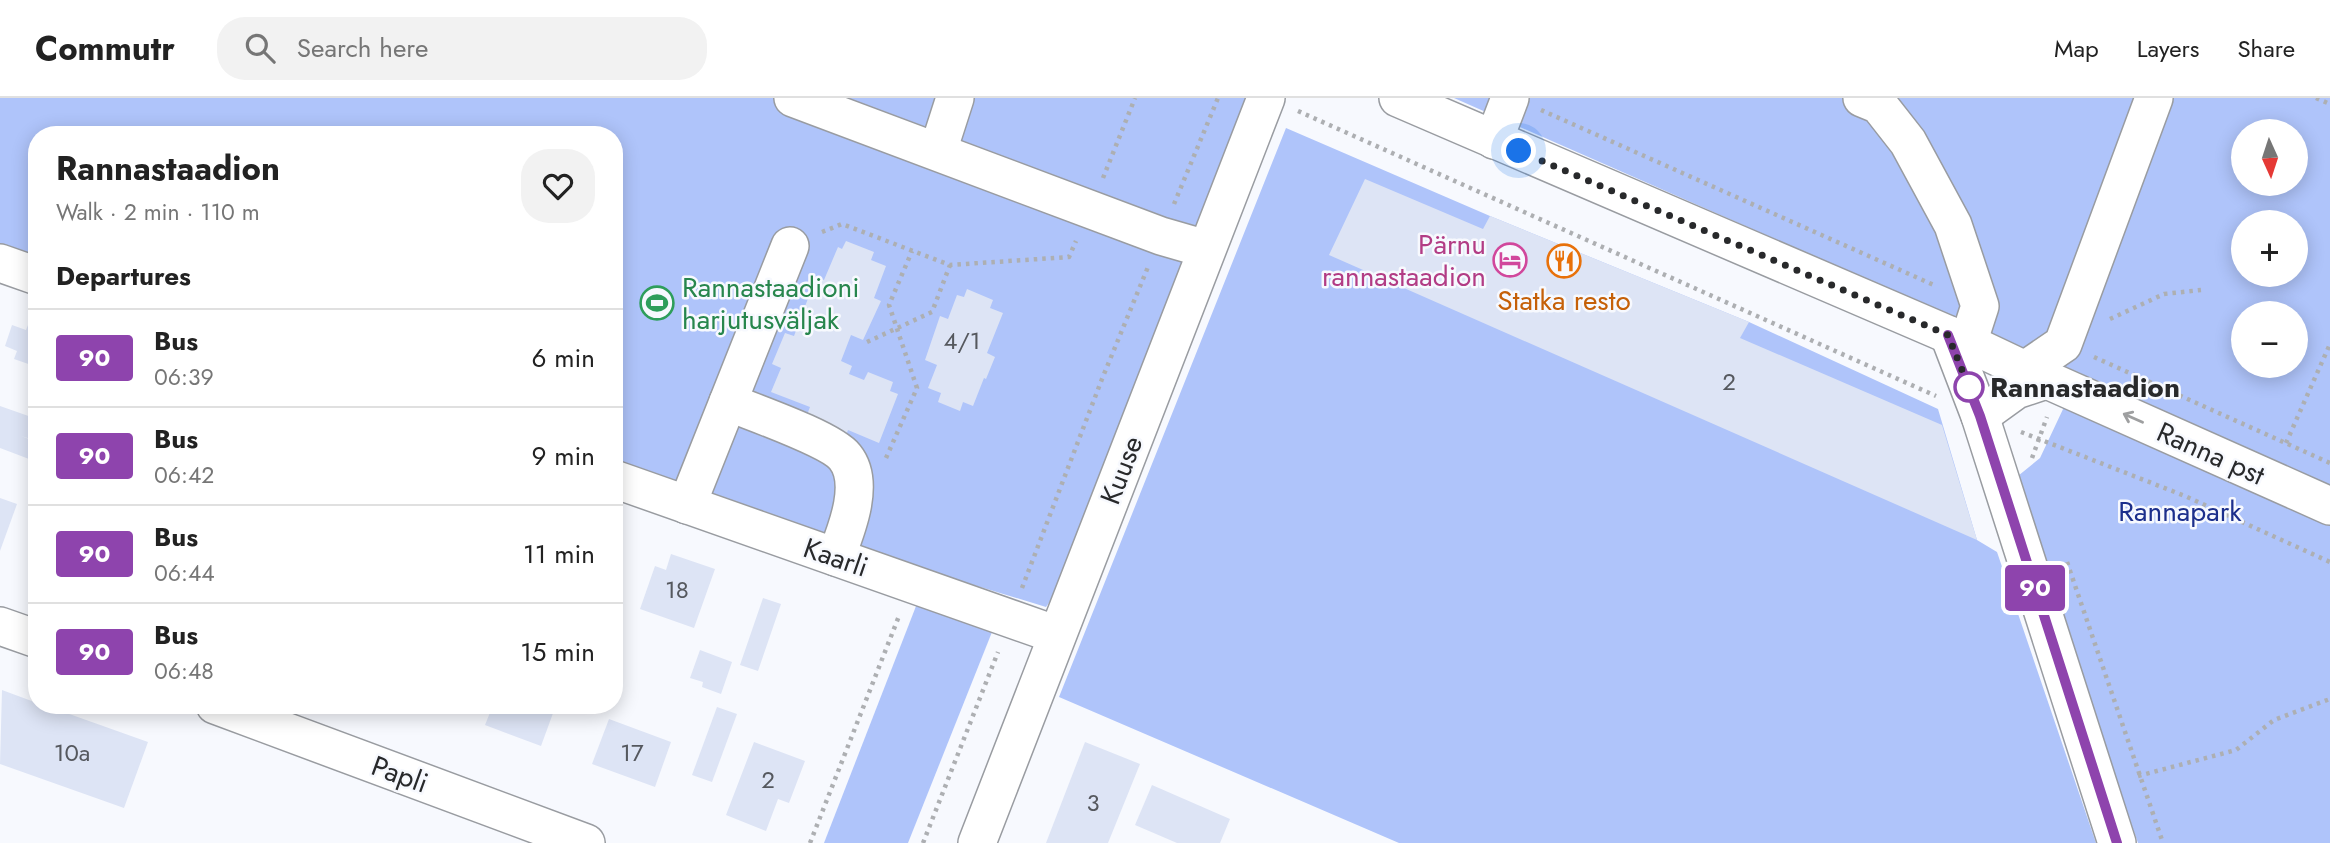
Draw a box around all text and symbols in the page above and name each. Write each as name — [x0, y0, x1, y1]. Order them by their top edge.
search box — [217, 17, 707, 80]
text: Commutr — [35, 25, 175, 72]
icon: search — [241, 29, 279, 67]
text: Search here — [297, 29, 428, 67]
text: Map — [2054, 31, 2099, 66]
text: Layers — [2137, 31, 2199, 66]
text: Share — [2237, 31, 2295, 66]
north arrow — [2231, 119, 2308, 196]
map controls — [2231, 119, 2308, 378]
your location — [1501, 133, 1536, 168]
text: Rannastaadion — [56, 145, 280, 192]
button: heart — [521, 149, 595, 223]
text: Walk · 2 min · 110 m — [56, 195, 260, 229]
button: + — [2231, 210, 2308, 287]
place label: Pärnu rannastaadion — [1322, 224, 1486, 297]
hotel icon: Pärnu rannastaadion — [1491, 241, 1529, 279]
restaurant icon: Statka resto — [1545, 242, 1583, 280]
text: Departures — [56, 257, 191, 295]
place label: Rannastaadioni harjutusväljak — [682, 267, 859, 340]
place label: Statka resto — [1497, 280, 1631, 321]
sports icon: Rannastaadioni harjutusväljak — [638, 284, 676, 322]
button: − — [2231, 301, 2308, 378]
text: Bus — [154, 322, 198, 360]
house number: 4/1 — [943, 323, 981, 358]
text: 6 min — [532, 339, 595, 377]
text: 90 — [79, 340, 110, 375]
text: 06:39 — [154, 360, 214, 394]
house number: 2 — [1722, 364, 1736, 399]
place label: Rannastaadion — [1990, 367, 2180, 408]
marker: Rannastaadion — [1954, 372, 1984, 402]
one-way arrow — [2123, 411, 2145, 424]
street label: Ranna pst — [2150, 411, 2272, 496]
text: Bus — [154, 420, 198, 458]
street label: Kuuse — [1090, 430, 1153, 510]
text: 9 min — [532, 437, 595, 475]
text: 90 — [79, 438, 110, 473]
text: 06:42 — [154, 458, 214, 492]
park label: Rannapark — [2118, 491, 2242, 532]
text: Bus — [154, 518, 198, 556]
street label: Kaarli — [798, 527, 874, 588]
text: 11 min — [523, 535, 595, 573]
text: 90 — [79, 536, 110, 571]
text: 06:44 — [154, 556, 215, 590]
line badge: 90 — [2004, 565, 2066, 611]
text: 90 — [2019, 570, 2051, 605]
house number: 18 — [665, 572, 689, 607]
text: Bus — [154, 616, 198, 654]
text: 15 min — [520, 633, 595, 671]
text: 90 — [79, 634, 110, 669]
text: 06:48 — [154, 654, 214, 688]
house number: 10a — [54, 735, 90, 770]
house number: 17 — [620, 735, 644, 770]
street label: Papli — [366, 745, 434, 804]
house number: 2 — [761, 762, 775, 797]
house number: 3 — [1086, 785, 1100, 820]

